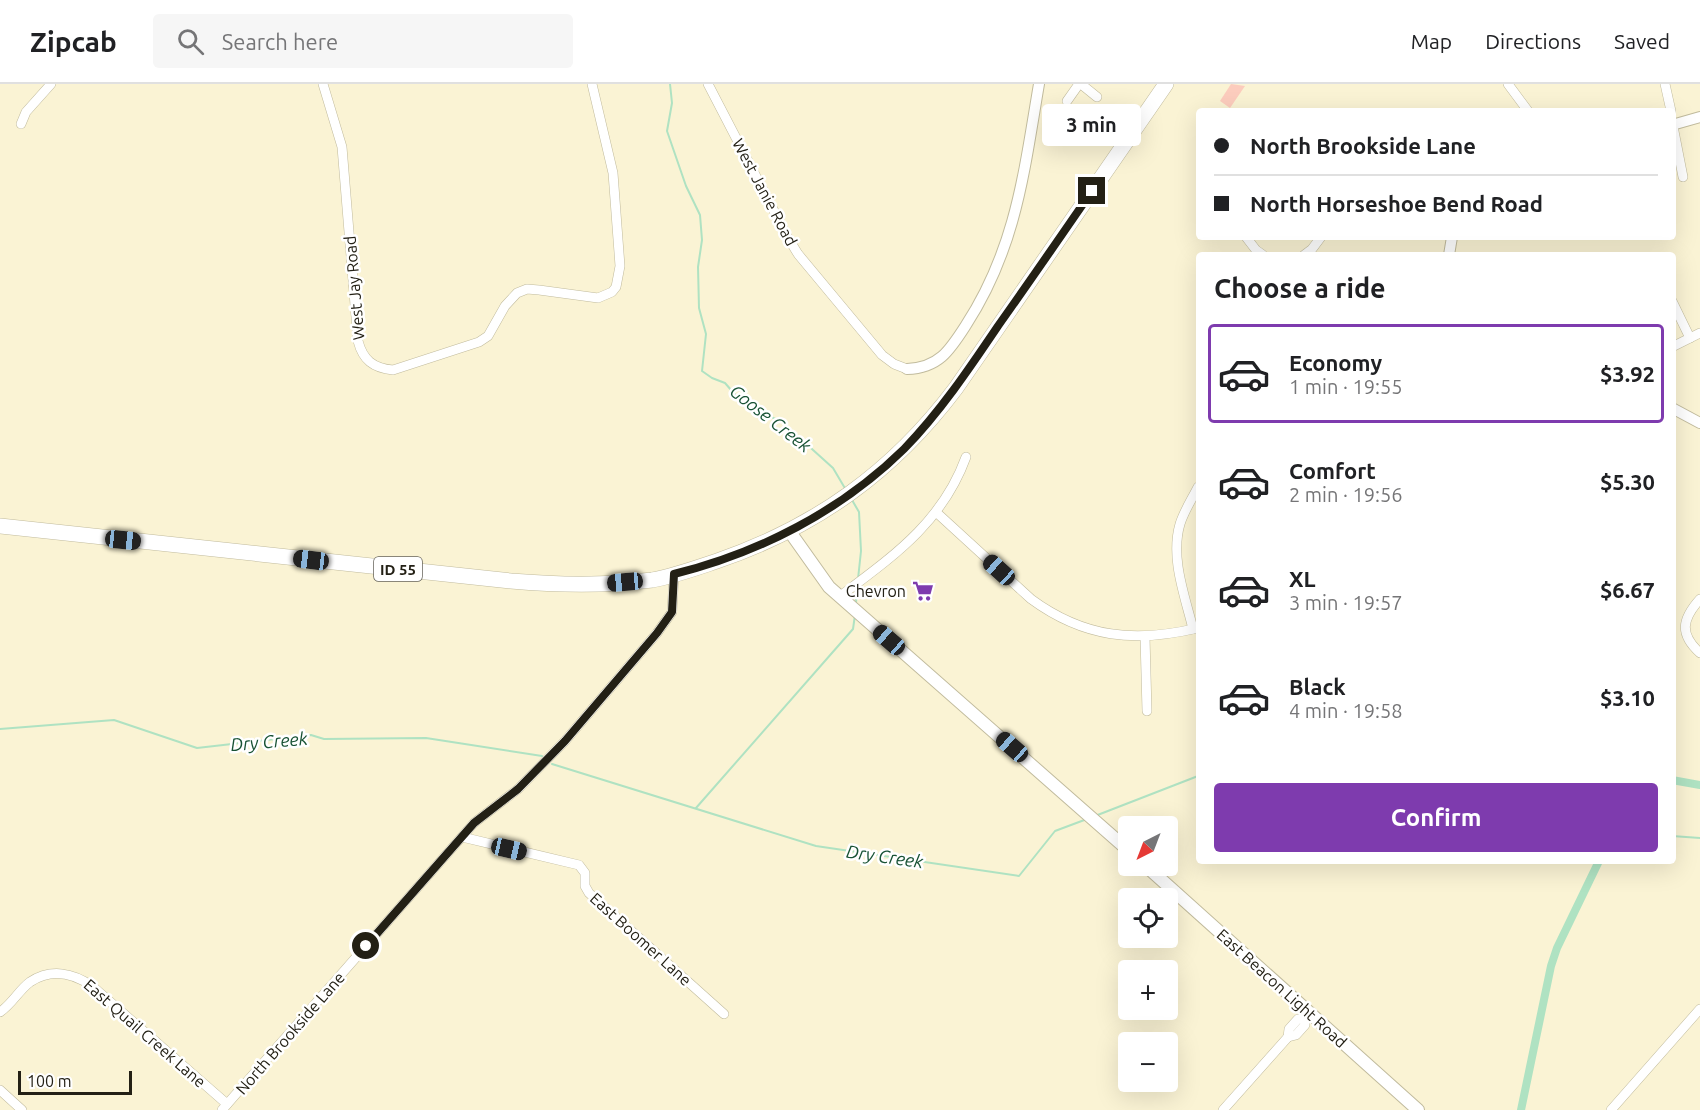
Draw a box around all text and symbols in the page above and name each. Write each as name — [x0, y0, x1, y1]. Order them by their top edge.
search box — [153, 14, 573, 68]
icon: search — [174, 25, 207, 58]
text: Zipcab — [30, 26, 117, 57]
text: Search here — [222, 29, 338, 54]
text: Map — [1411, 29, 1452, 53]
text: Directions — [1485, 29, 1581, 53]
text: Saved — [1614, 29, 1670, 53]
callout: 3 min — [1042, 104, 1142, 146]
text: 3 min — [1066, 113, 1117, 136]
text: North Brookside Lane — [1250, 133, 1476, 158]
street label: West Janie Road — [729, 135, 801, 249]
route end — [1078, 177, 1105, 204]
text: North Horseshoe Bend Road — [1250, 191, 1543, 216]
street label: West Jay Road — [340, 235, 368, 341]
text: Choose a ride — [1214, 273, 1386, 303]
icon: car — [1217, 347, 1271, 401]
text: Economy — [1289, 350, 1382, 375]
text: $3.92 — [1600, 361, 1655, 386]
text: 1 min · 19:55 — [1289, 375, 1403, 398]
water label: Goose Creek — [726, 380, 816, 456]
icon: car — [1217, 455, 1271, 509]
text: Comfort — [1289, 458, 1376, 483]
text: $5.30 — [1600, 469, 1655, 494]
text: 2 min · 19:56 — [1289, 483, 1403, 506]
car — [104, 529, 142, 551]
car — [292, 549, 330, 571]
car — [980, 551, 1018, 589]
road number: ID 55 — [374, 557, 422, 581]
icon: car — [1217, 563, 1271, 617]
text: XL — [1289, 566, 1316, 591]
car — [606, 571, 644, 593]
text: $6.67 — [1600, 577, 1655, 602]
supermarket icon: Chevron — [911, 579, 935, 603]
place label: Chevron — [846, 582, 906, 600]
text: 3 min · 19:57 — [1289, 591, 1403, 614]
car — [870, 621, 908, 659]
icon: car — [1217, 671, 1271, 725]
text: Black — [1289, 674, 1346, 699]
text: $3.10 — [1600, 685, 1655, 710]
text: 4 min · 19:58 — [1289, 699, 1403, 722]
water label: Dry Creek — [229, 728, 309, 754]
car — [993, 728, 1031, 766]
button: Confirm — [1214, 783, 1658, 852]
north arrow — [1118, 816, 1178, 876]
map controls — [1118, 816, 1178, 1092]
car — [489, 836, 529, 862]
water label: Dry Creek — [845, 841, 926, 871]
button: locate — [1118, 888, 1178, 948]
street label: East Boomer Lane — [587, 889, 695, 989]
street label: East Beacon Light Road — [1214, 925, 1350, 1051]
route start — [352, 932, 379, 959]
button: + — [1118, 960, 1178, 1020]
street label: North Brookside Lane — [232, 968, 348, 1098]
street label: East Quail Creek Lane — [81, 975, 209, 1091]
button: − — [1118, 1032, 1178, 1092]
scale bar — [18, 1068, 132, 1096]
text: 100 m — [27, 1072, 72, 1090]

